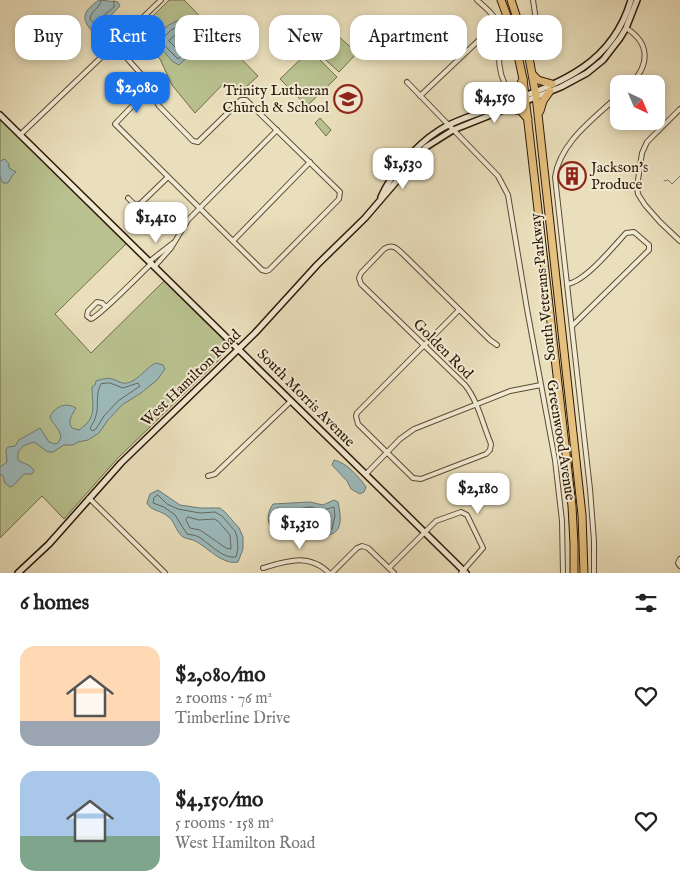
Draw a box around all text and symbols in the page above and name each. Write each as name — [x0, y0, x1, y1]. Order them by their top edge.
chip: Buy — [15, 15, 81, 60]
chip: Rent — [91, 15, 165, 60]
chip: Filters — [175, 15, 259, 60]
chip: New — [269, 15, 340, 60]
chip: Apartment — [350, 15, 467, 60]
chip: House — [477, 15, 562, 60]
pin: $2,080 — [96, 72, 178, 114]
north arrow — [610, 75, 665, 130]
map controls — [610, 75, 665, 130]
text: $2,080 — [116, 78, 158, 98]
place label: Trinity Lutheran Church & School — [223, 81, 330, 117]
pin: $4,150 — [454, 82, 536, 124]
school or university icon: Trinity Lutheran Church & School — [333, 84, 363, 114]
text: $4,150 — [475, 88, 515, 108]
pin: $1,530 — [362, 148, 444, 190]
text: $1,530 — [384, 154, 422, 174]
place label: Jackson's Produce — [589, 158, 648, 194]
building icon: Jackson's Produce — [557, 161, 587, 191]
pin: $1,410 — [115, 202, 197, 244]
text: $1,410 — [135, 208, 177, 228]
street label: South Veterans Parkway — [526, 212, 560, 362]
street label: Golden Rod — [409, 315, 478, 384]
street label: West Hamilton Road — [137, 325, 246, 431]
street label: South Morris Avenue — [253, 345, 359, 451]
street label: Greenwood Avenue — [542, 378, 580, 502]
pin: $2,180 — [437, 472, 519, 515]
text: $2,180 — [458, 479, 498, 499]
pin: $1,310 — [259, 508, 341, 550]
text: $1,310 — [281, 514, 319, 534]
icon: filters — [632, 589, 660, 617]
text: 6 homes — [20, 590, 89, 617]
text: $2,080/mo — [175, 662, 266, 689]
icon: home — [60, 666, 120, 726]
icon: heart — [632, 682, 660, 710]
text: 2 rooms · 76 m² — [175, 689, 272, 709]
text: Timberline Drive — [175, 709, 290, 729]
text: $4,150/mo — [175, 787, 263, 814]
icon: home — [60, 791, 120, 851]
icon: heart — [632, 807, 660, 835]
text: 5 rooms · 158 m² — [175, 814, 274, 834]
text: West Hamilton Road — [175, 834, 315, 854]

